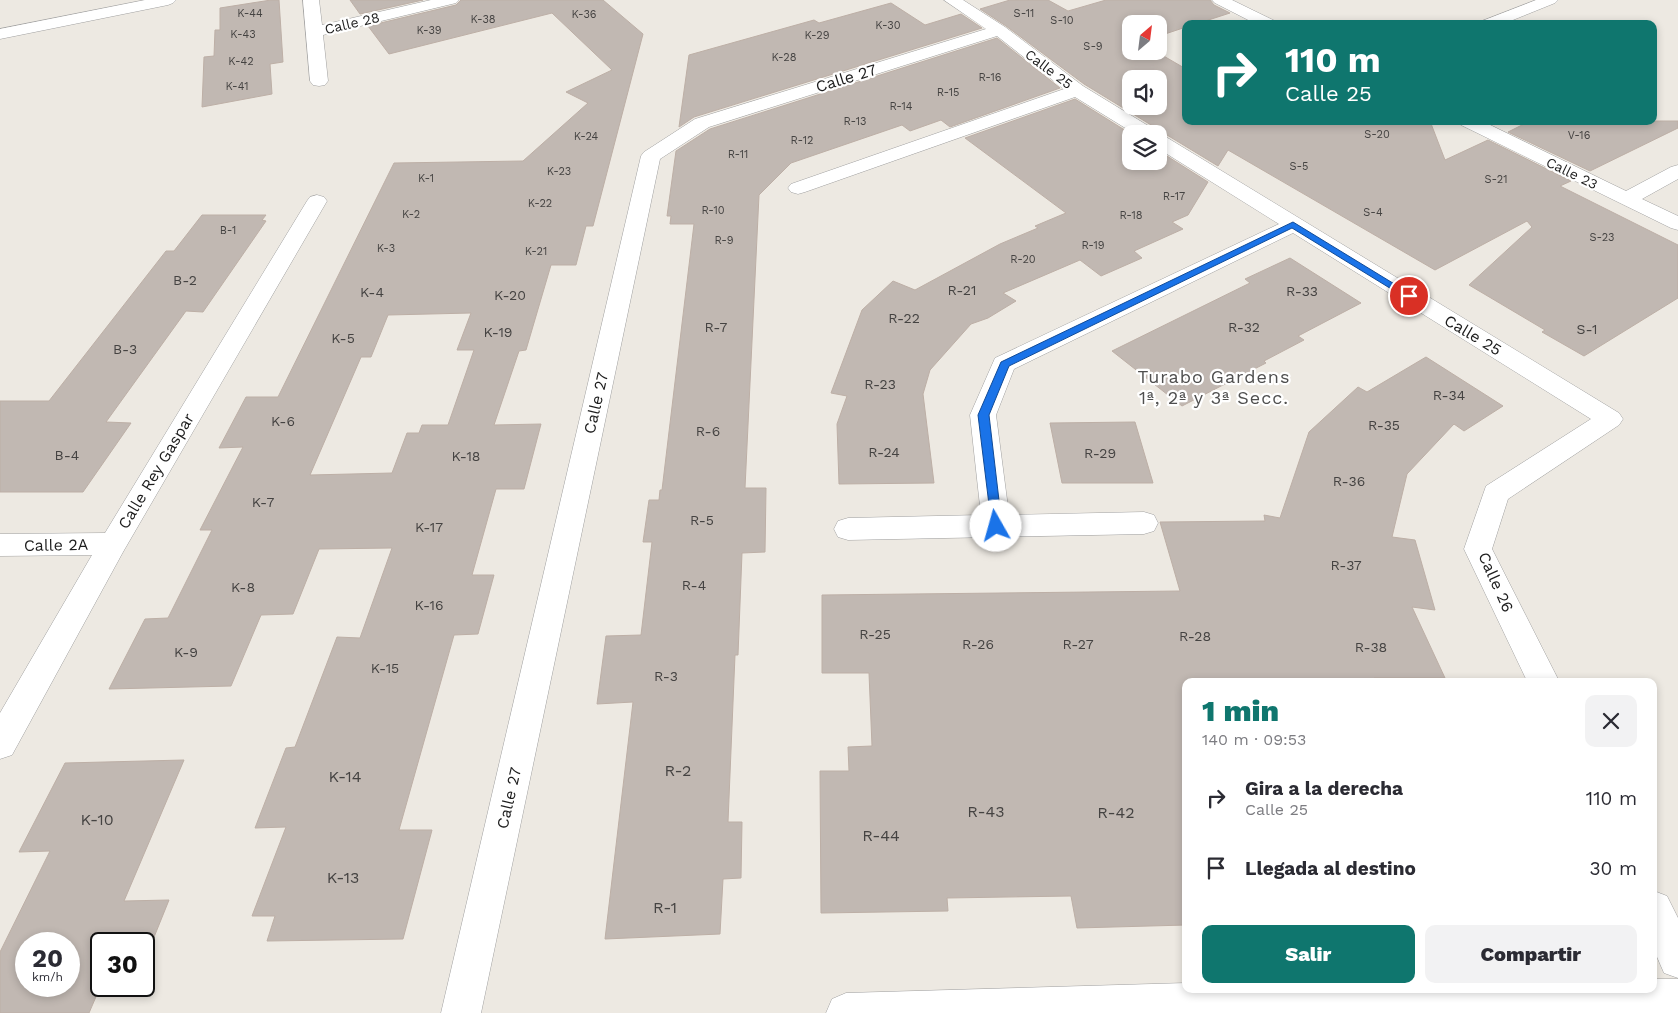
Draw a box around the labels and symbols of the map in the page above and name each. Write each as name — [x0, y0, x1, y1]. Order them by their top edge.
house number: K-44 — [237, 7, 263, 20]
house number: S-11 — [1014, 7, 1034, 20]
house number: K-36 — [571, 8, 597, 21]
street label: Calle 28 — [323, 9, 381, 37]
house number: K-38 — [470, 13, 496, 26]
house number: S-10 — [1050, 14, 1074, 27]
north arrow — [1122, 15, 1168, 60]
house number: K-30 — [875, 19, 901, 32]
house number: K-39 — [416, 24, 442, 37]
house number: K-43 — [230, 28, 256, 41]
house number: K-29 — [805, 29, 830, 42]
house number: S-9 — [1083, 40, 1103, 53]
street label: Calle 25 — [1022, 46, 1076, 92]
house number: K-28 — [772, 51, 797, 64]
house number: K-42 — [228, 55, 254, 68]
street label: Calle 27 — [813, 60, 879, 96]
house number: R-16 — [978, 71, 1002, 84]
house number: K-41 — [226, 80, 249, 93]
house number: R-15 — [937, 86, 959, 99]
house number: R-14 — [889, 100, 913, 113]
house number: R-13 — [844, 115, 866, 128]
house number: S-20 — [1364, 128, 1390, 141]
house number: V-16 — [1568, 129, 1591, 142]
house number: K-24 — [574, 130, 599, 143]
house number: R-12 — [791, 134, 813, 147]
house number: R-11 — [728, 148, 748, 161]
street label: Calle 23 — [1544, 154, 1600, 192]
house number: S-5 — [1289, 160, 1309, 173]
house number: K-23 — [547, 165, 571, 178]
house number: K-1 — [418, 172, 434, 185]
house number: S-21 — [1485, 173, 1507, 186]
house number: R-17 — [1163, 190, 1185, 203]
house number: K-22 — [528, 197, 552, 210]
house number: R-10 — [701, 204, 725, 217]
house number: S-4 — [1363, 206, 1383, 219]
house number: K-2 — [402, 208, 420, 221]
house number: R-18 — [1119, 209, 1143, 222]
house number: B-1 — [220, 224, 236, 237]
house number: S-23 — [1589, 231, 1615, 244]
house number: R-9 — [714, 234, 734, 247]
house number: R-19 — [1081, 239, 1105, 252]
house number: K-3 — [377, 242, 395, 255]
house number: K-21 — [525, 245, 547, 258]
house number: R-20 — [1010, 253, 1036, 266]
house number: B-2 — [173, 272, 197, 288]
pin — [1388, 275, 1430, 317]
house number: R-21 — [948, 282, 976, 298]
house number: R-33 — [1286, 283, 1318, 299]
house number: K-4 — [360, 284, 384, 300]
house number: K-20 — [494, 287, 526, 303]
house number: R-22 — [888, 310, 920, 326]
street label: Calle 25 — [1441, 311, 1505, 359]
house number: R-7 — [705, 319, 728, 335]
house number: R-32 — [1228, 319, 1260, 335]
house number: S-1 — [1577, 321, 1598, 337]
house number: K-19 — [484, 324, 513, 340]
house number: K-5 — [331, 330, 355, 346]
house number: B-3 — [113, 341, 137, 357]
district label: Turabo Gardens 1ª, 2ª y 3ª Secc. — [1138, 366, 1290, 408]
street label: Calle 27 — [580, 370, 612, 436]
house number: R-23 — [864, 376, 896, 392]
house number: R-34 — [1433, 387, 1465, 403]
street label: Calle Rey Gaspar — [114, 409, 198, 532]
house number: K-6 — [271, 413, 295, 429]
house number: R-35 — [1368, 417, 1400, 433]
house number: R-6 — [696, 423, 720, 439]
house number: R-24 — [868, 444, 900, 460]
house number: R-29 — [1084, 445, 1116, 461]
house number: B-4 — [55, 447, 79, 463]
house number: K-18 — [452, 448, 480, 464]
house number: R-36 — [1333, 473, 1365, 489]
house number: K-7 — [252, 494, 274, 510]
position arrow — [969, 499, 1021, 551]
house number: R-5 — [690, 512, 714, 528]
house number: K-17 — [415, 519, 443, 535]
street label: Calle 2A — [24, 535, 89, 555]
street label: Calle 26 — [1474, 549, 1518, 615]
house number: R-37 — [1330, 557, 1362, 573]
house number: R-4 — [682, 577, 706, 593]
house number: K-8 — [231, 579, 255, 595]
house number: K-16 — [415, 597, 443, 613]
house number: R-25 — [859, 626, 891, 642]
house number: R-28 — [1179, 628, 1211, 644]
house number: R-26 — [962, 636, 994, 652]
house number: R-27 — [1062, 636, 1094, 652]
house number: R-38 — [1355, 639, 1387, 655]
house number: K-9 — [174, 644, 198, 660]
house number: K-15 — [371, 660, 399, 676]
house number: R-3 — [654, 668, 678, 684]
house number: R-2 — [665, 761, 691, 780]
street label: Calle 27 — [493, 765, 525, 831]
house number: K-14 — [328, 767, 362, 786]
house number: R-43 — [967, 802, 1005, 821]
house number: R-42 — [1097, 803, 1135, 822]
house number: K-10 — [80, 810, 114, 829]
house number: R-44 — [862, 826, 900, 845]
house number: K-13 — [327, 868, 359, 887]
house number: R-1 — [653, 898, 677, 917]
speed limit sign: 30 — [90, 932, 155, 997]

